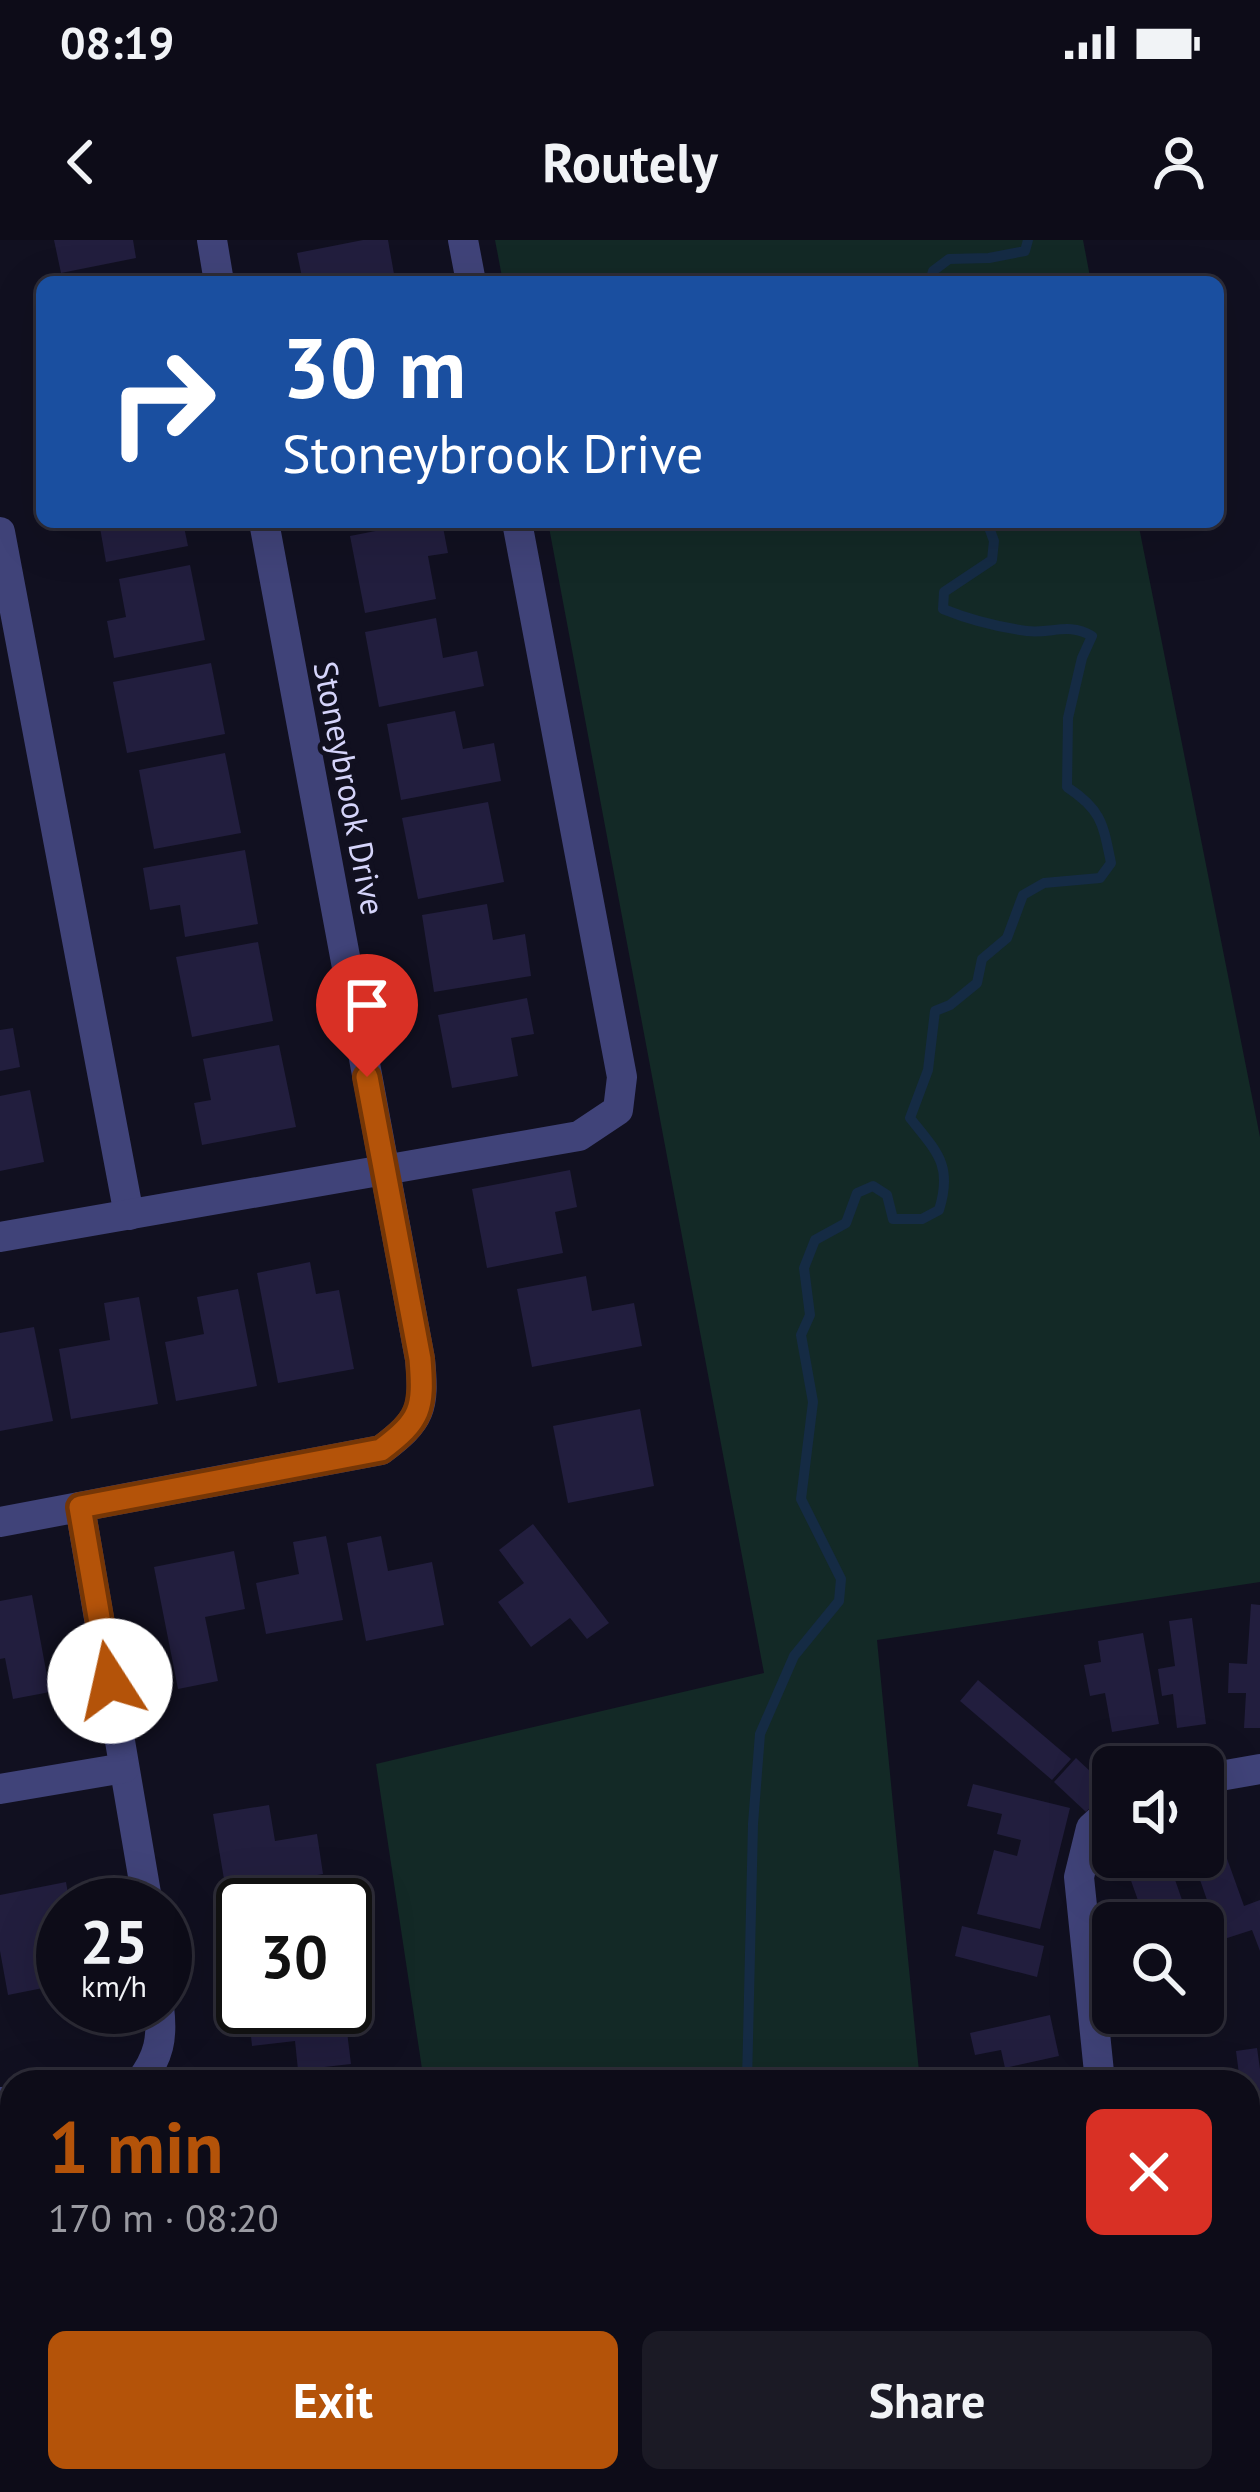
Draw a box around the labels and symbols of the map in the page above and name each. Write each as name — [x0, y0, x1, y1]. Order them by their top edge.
street label: Stoneybrook Drive — [304, 658, 396, 918]
pin — [316, 954, 418, 1077]
position arrow — [47, 1618, 173, 1744]
speed limit sign: 30 — [216, 1878, 372, 2034]

